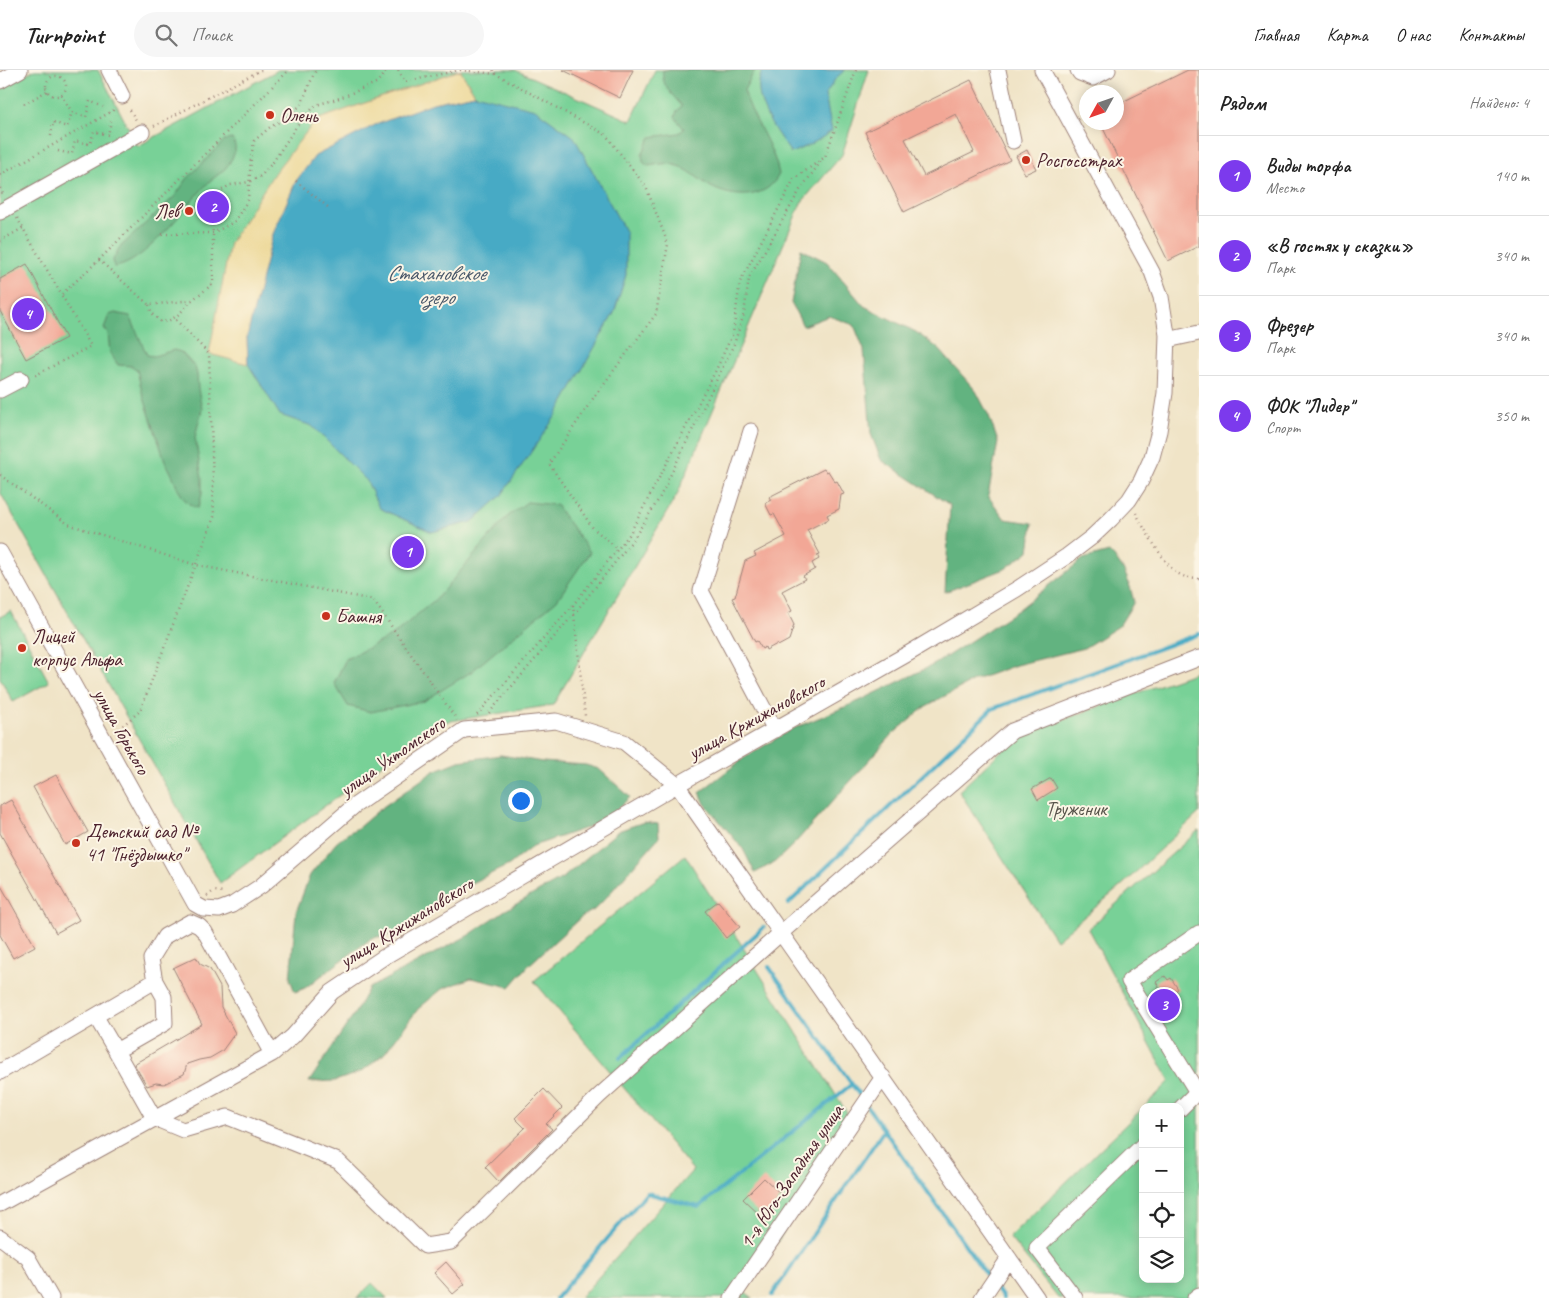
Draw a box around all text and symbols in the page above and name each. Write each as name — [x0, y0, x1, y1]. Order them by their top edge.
search box — [134, 12, 484, 57]
text: Turnpoint — [25, 20, 104, 50]
icon: search — [152, 21, 180, 49]
text: Поиск — [192, 23, 232, 47]
text: Главная — [1254, 24, 1299, 46]
text: Карта — [1327, 24, 1368, 46]
text: О нас — [1396, 24, 1431, 46]
text: Контакты — [1459, 24, 1524, 46]
north arrow — [1079, 85, 1124, 130]
text: Рядом — [1219, 90, 1266, 116]
text: Найдено: 4 — [1469, 93, 1529, 113]
place label: Олень — [280, 103, 320, 128]
marker: Олень — [264, 109, 276, 121]
place label: Росгосстрах — [1036, 148, 1123, 173]
marker: Росгосстрах — [1020, 154, 1032, 166]
text: Виды торфа — [1266, 154, 1351, 178]
text: 1 — [1231, 166, 1239, 186]
text: 140 m — [1495, 166, 1529, 186]
text: Место — [1266, 178, 1304, 198]
pin: 2 — [197, 188, 229, 226]
place label: Лев — [155, 199, 184, 224]
marker: Лев — [183, 205, 195, 217]
text: «В гостях у сказки» — [1266, 234, 1413, 258]
text: 2 — [1231, 246, 1239, 266]
text: 340 m — [1495, 246, 1529, 266]
text: Парк — [1266, 258, 1295, 278]
water label: Стахановское озеро — [387, 260, 488, 311]
pin: 4 — [12, 295, 44, 333]
text: Фрезер — [1266, 314, 1313, 338]
text: 3 — [1231, 326, 1239, 346]
text: 340 m — [1495, 326, 1529, 346]
text: Парк — [1266, 338, 1295, 358]
text: ФОК "Лидер" — [1266, 394, 1354, 418]
text: 4 — [1231, 406, 1239, 426]
text: 350 m — [1495, 406, 1529, 426]
text: Спорт — [1266, 418, 1301, 438]
pin: 1 — [392, 533, 424, 571]
place label: Башня — [336, 604, 383, 629]
marker: Башня — [320, 610, 332, 622]
place label: Лицей корпус Альфа — [32, 624, 123, 672]
marker: Лицей корпус Альфа — [16, 642, 28, 654]
street label: улица Кржижановского — [683, 669, 831, 766]
street label: улица Горького — [87, 683, 156, 780]
street label: улица Ухтомского — [334, 710, 451, 803]
your location — [508, 788, 534, 814]
park label: Труженик — [1046, 796, 1108, 821]
place label: Детский сад № 41 "Гнёздышко" — [86, 819, 201, 868]
marker: Детский сад № 41 "Гнёздышко" — [70, 837, 82, 849]
street label: улица Кржижановского — [334, 870, 479, 974]
pin: 3 — [1148, 986, 1180, 1024]
street label: 1-я Юго-Западная улица — [734, 1098, 850, 1253]
map controls — [1139, 1103, 1184, 1283]
button: + — [1139, 1103, 1184, 1148]
button: − — [1139, 1148, 1184, 1193]
button: locate — [1139, 1193, 1184, 1238]
button: layers — [1139, 1238, 1184, 1283]

